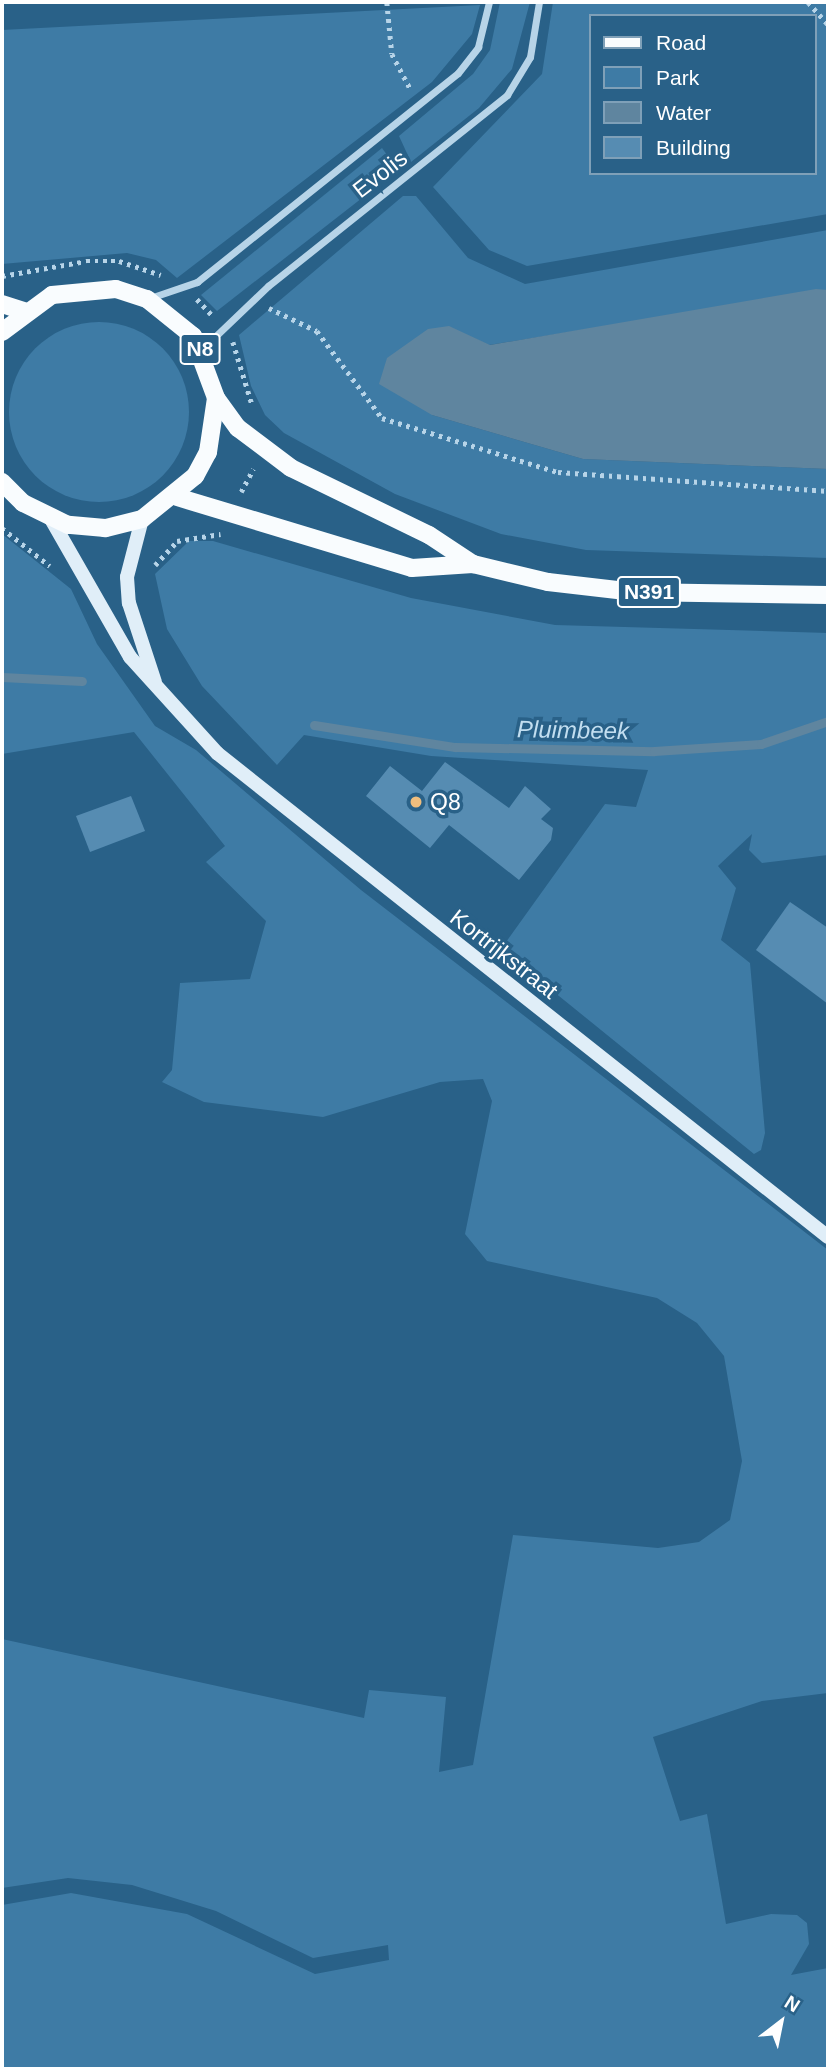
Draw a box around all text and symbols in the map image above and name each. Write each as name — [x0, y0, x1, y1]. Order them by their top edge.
legend — [588, 14, 816, 175]
text: Road — [656, 31, 706, 54]
text: Park — [656, 66, 699, 89]
text: Water — [656, 101, 711, 124]
text: Building — [656, 136, 731, 159]
street label: Evolis — [347, 144, 413, 204]
road number: N8 — [179, 332, 221, 366]
road number: N391 — [616, 574, 682, 610]
water label: Pluimbeek — [517, 715, 629, 745]
place label: Q8 — [430, 788, 461, 816]
marker: Q8 — [408, 794, 424, 810]
street label: Kortrijkstraat — [445, 903, 563, 1005]
north arrow — [746, 1987, 816, 2057]
text: N — [781, 1991, 804, 2016]

